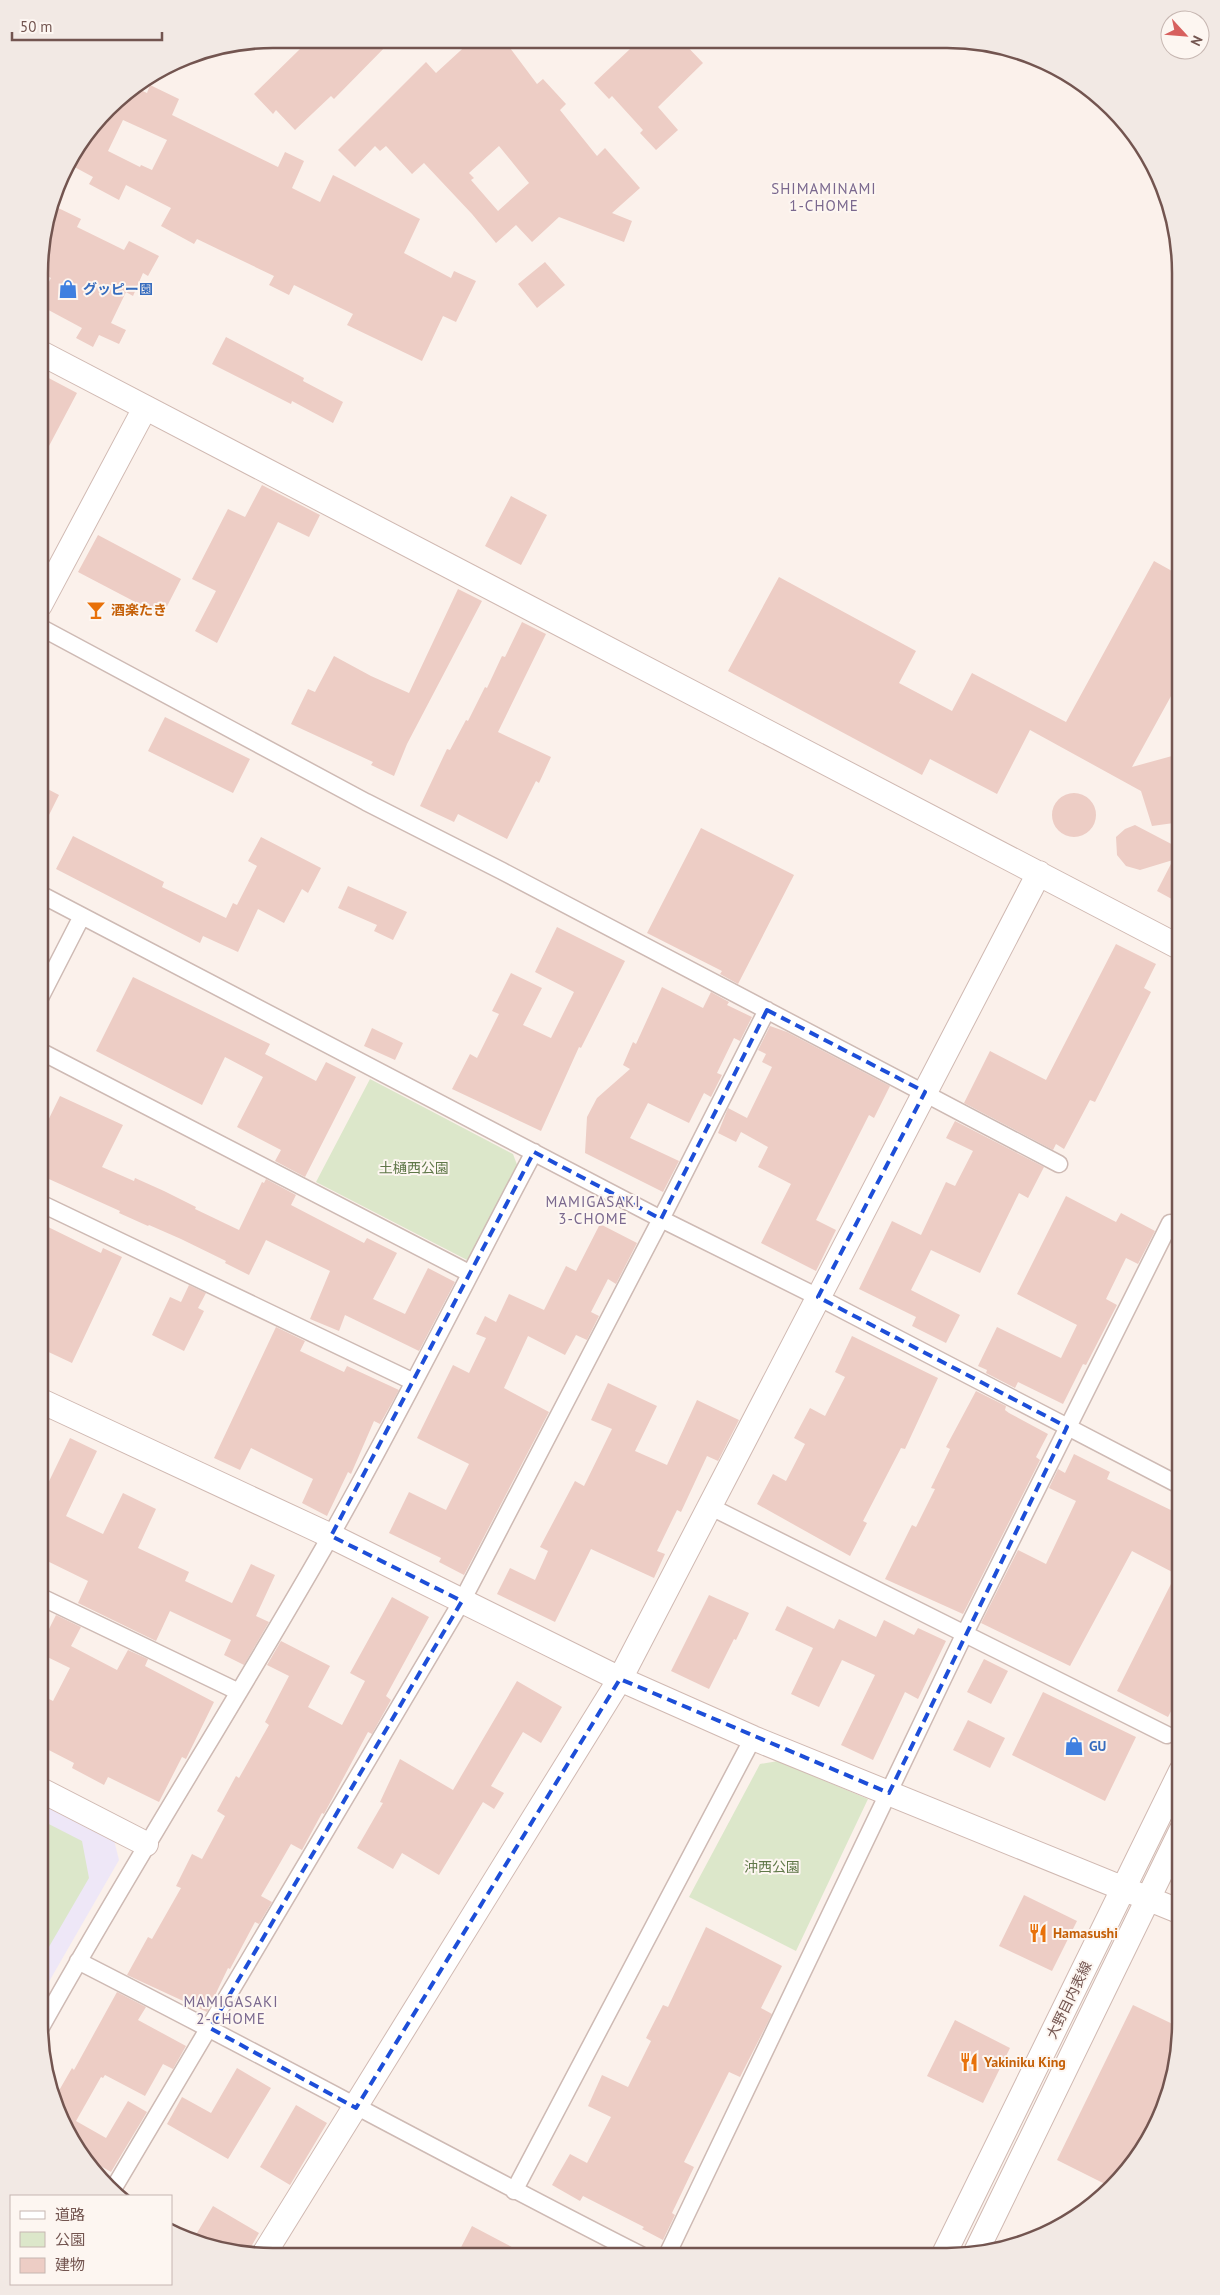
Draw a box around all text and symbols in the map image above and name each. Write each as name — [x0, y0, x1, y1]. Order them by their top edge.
scale bar — [12, 10, 162, 42]
north arrow — [1160, 10, 1210, 60]
text: 50 m — [20, 17, 53, 36]
text: N — [1187, 33, 1207, 49]
district label: SHIMAMINAMI 1-CHOME — [771, 179, 877, 215]
shop icon: グッピー園 — [57, 278, 79, 300]
place label: グッピー園 — [83, 280, 153, 298]
bar icon: 酒楽たき — [85, 599, 107, 621]
place label: 酒楽たき — [111, 601, 167, 619]
park label: 土樋西公園 — [379, 1159, 449, 1177]
district label: MAMIGASAKI 3-CHOME — [545, 1192, 641, 1228]
shop icon: GU — [1063, 1735, 1085, 1757]
place label: GU — [1089, 1737, 1106, 1755]
park label: 沖西公園 — [744, 1858, 800, 1876]
restaurant icon: Hamasushi — [1027, 1922, 1049, 1944]
place label: Hamasushi — [1053, 1924, 1118, 1942]
street label: 大野目内表線 — [1042, 1958, 1096, 2042]
district label: MAMIGASAKI 2-CHOME — [183, 1992, 279, 2028]
restaurant icon: Yakiniku King — [958, 2051, 980, 2073]
place label: Yakiniku King — [983, 2053, 1066, 2071]
legend — [10, 2195, 172, 2285]
text: 道路 — [55, 2205, 85, 2224]
text: 公園 — [55, 2230, 85, 2249]
text: 建物 — [55, 2255, 85, 2274]

